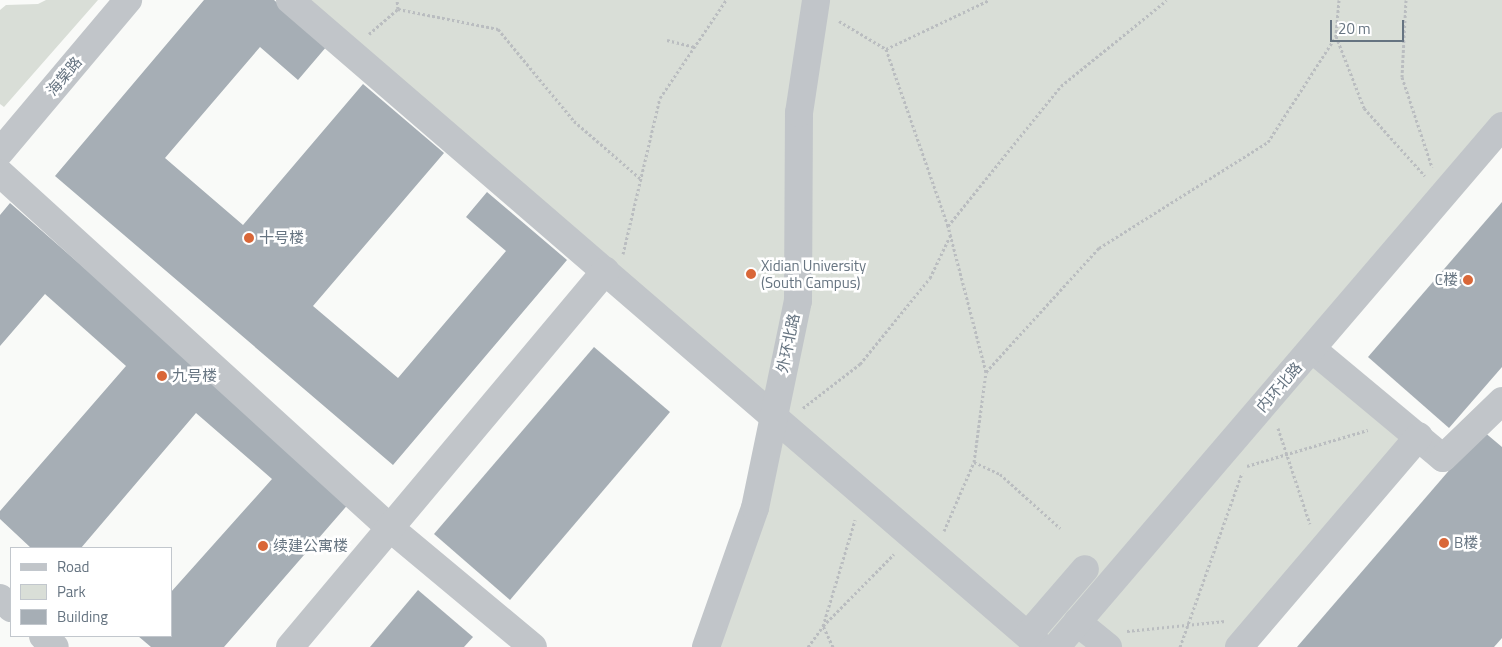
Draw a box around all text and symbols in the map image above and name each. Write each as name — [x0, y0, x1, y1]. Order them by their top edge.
scale bar — [1332, 10, 1406, 42]
text: 20 m — [1338, 17, 1371, 40]
street label: 海棠路 — [43, 53, 85, 99]
place label: 十号楼 — [259, 229, 304, 247]
marker: 十号楼 — [243, 232, 255, 244]
place label: Xidian University (South Campus) — [761, 256, 866, 291]
marker: Xidian University (South Campus) — [745, 268, 757, 280]
place label: C楼 — [1435, 271, 1458, 289]
marker: C楼 — [1462, 274, 1474, 286]
street label: 外环北路 — [773, 312, 803, 374]
street label: 内环北路 — [1253, 358, 1305, 416]
place label: 九号楼 — [172, 367, 217, 385]
marker: 九号楼 — [156, 370, 168, 382]
place label: B楼 — [1454, 534, 1478, 552]
place label: 续建公寓楼 — [273, 537, 348, 555]
marker: B楼 — [1438, 537, 1450, 549]
marker: 续建公寓楼 — [257, 540, 269, 552]
legend — [10, 547, 172, 637]
text: Road — [57, 555, 89, 578]
text: Park — [57, 580, 86, 603]
text: Building — [57, 605, 108, 628]

